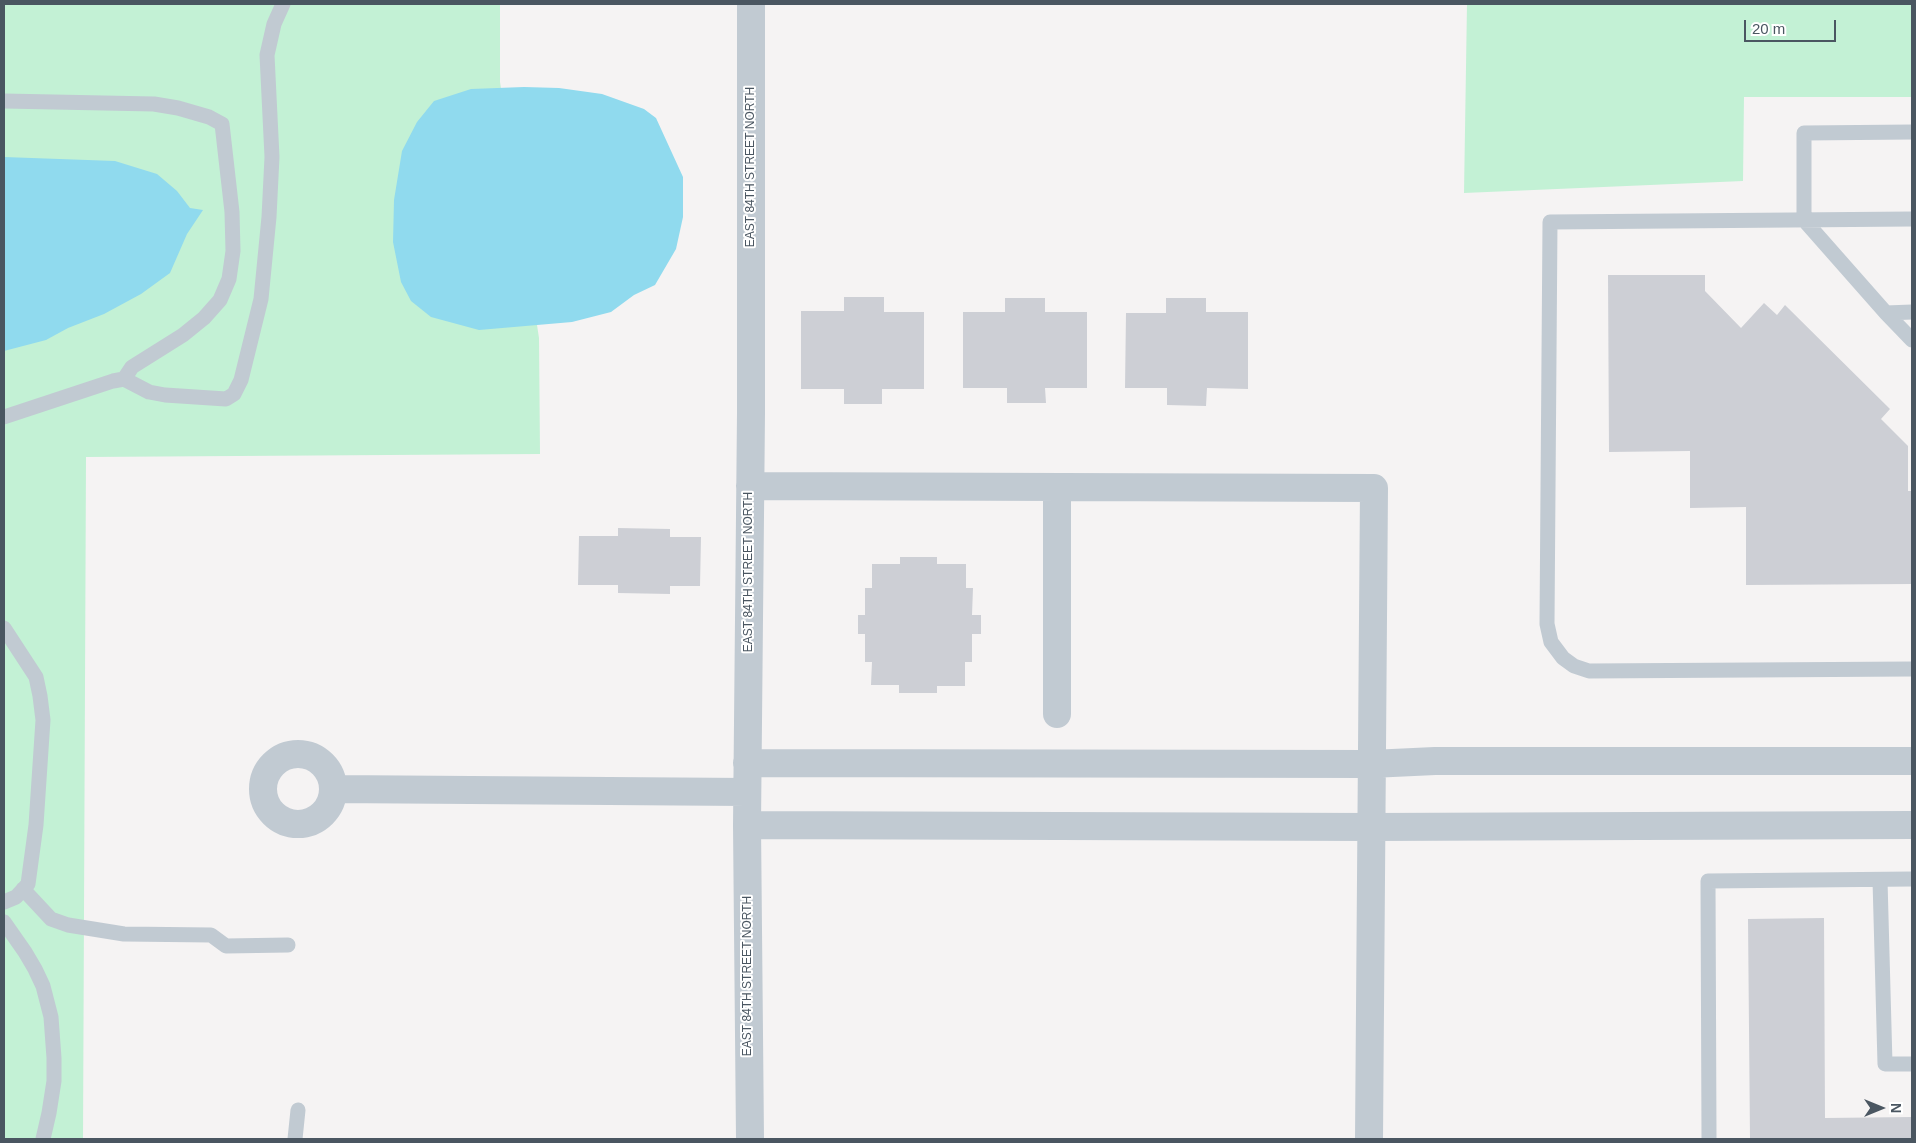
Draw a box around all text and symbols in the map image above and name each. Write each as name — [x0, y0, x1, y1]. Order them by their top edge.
scale bar — [1746, 10, 1838, 42]
text: 20 m — [1752, 20, 1785, 37]
street label: EAST 84TH STREET NORTH — [744, 87, 758, 247]
street label: EAST 84TH STREET NORTH — [742, 492, 756, 652]
street label: EAST 84TH STREET NORTH — [741, 896, 755, 1056]
north arrow — [1856, 1083, 1906, 1133]
text: N — [1888, 1103, 1904, 1113]

